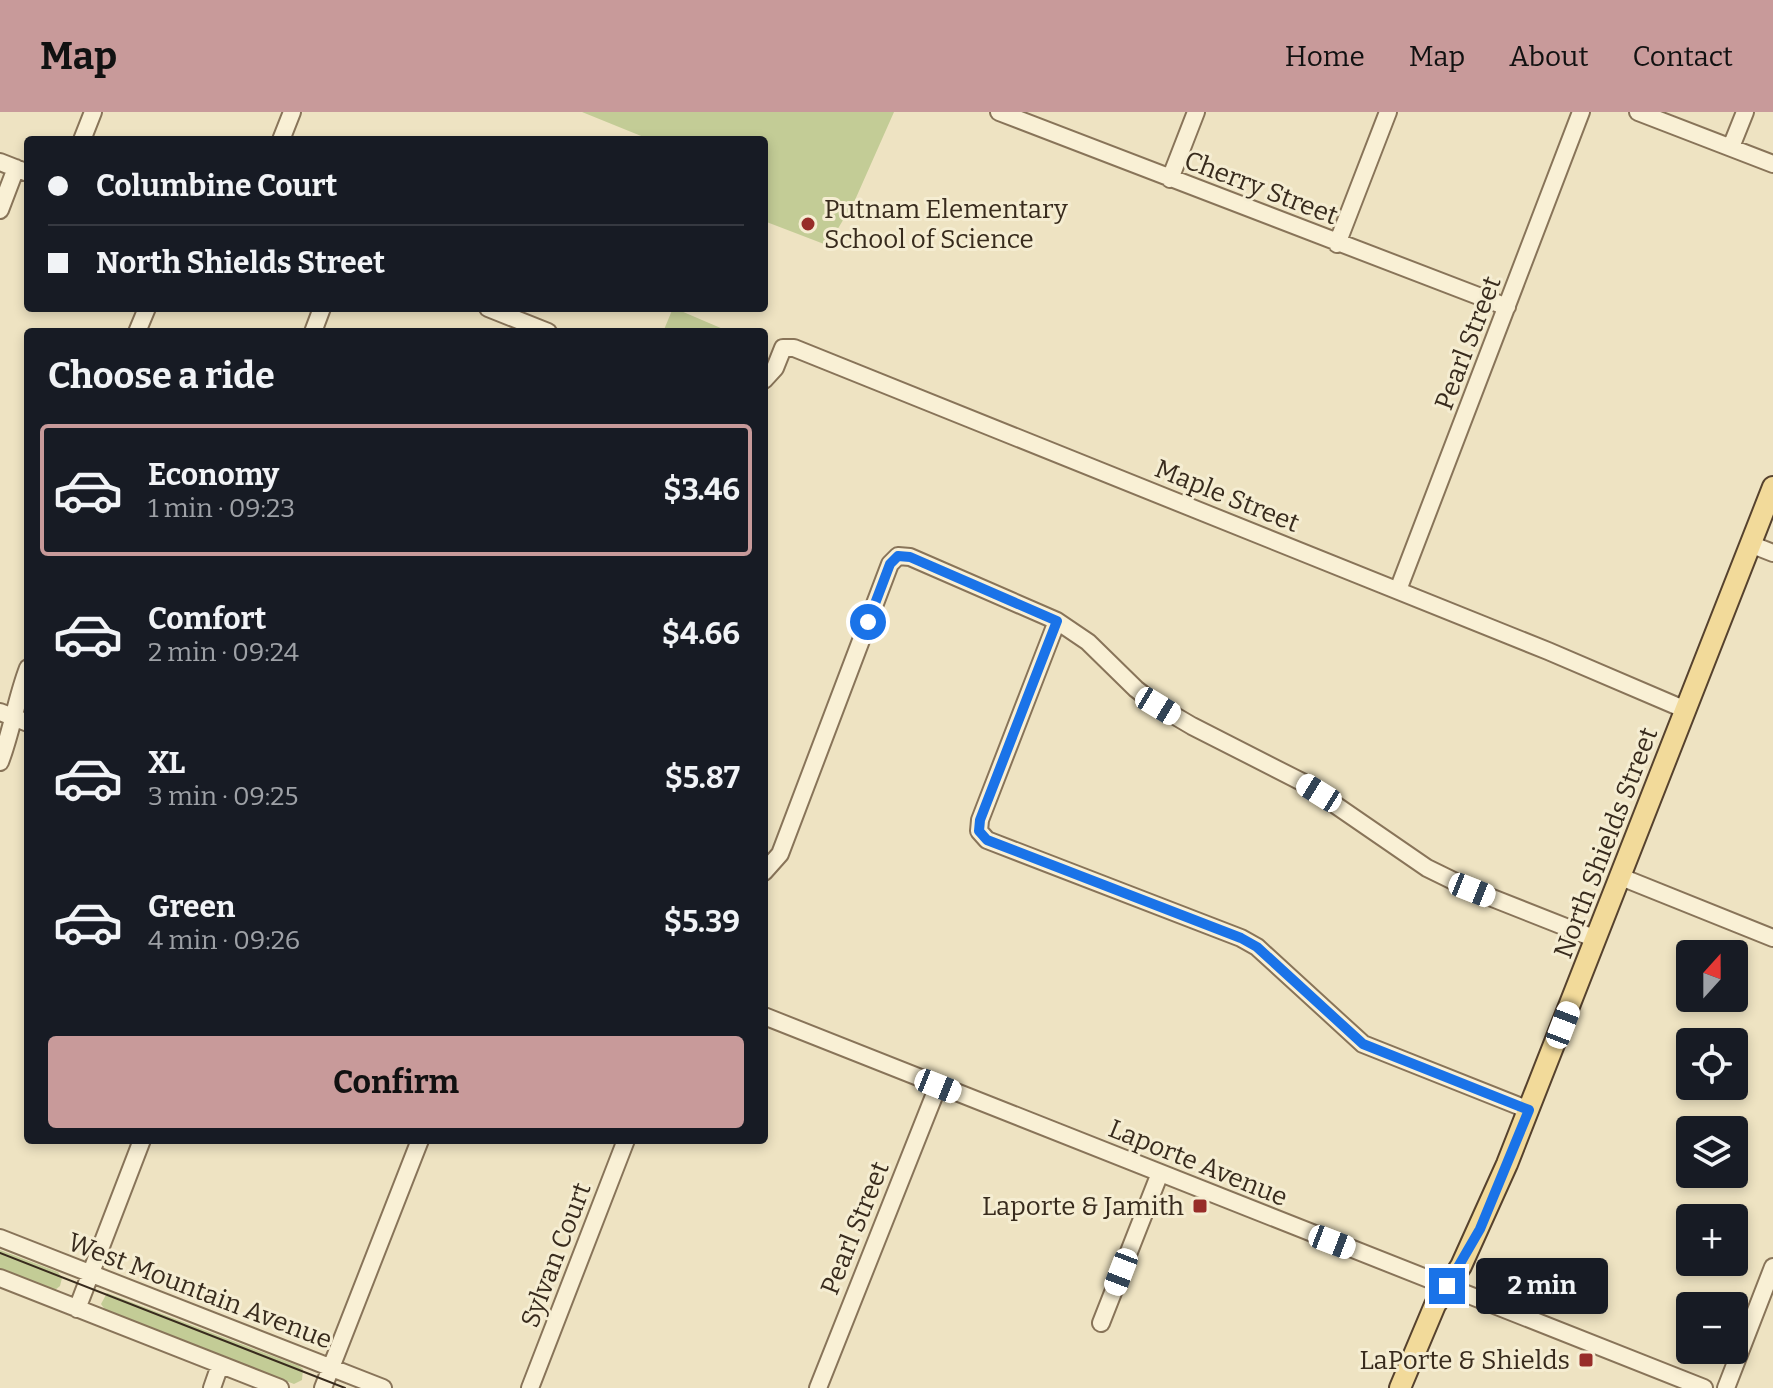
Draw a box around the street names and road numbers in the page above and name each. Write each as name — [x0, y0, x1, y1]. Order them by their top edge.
street label: Cherry Street — [1180, 145, 1343, 232]
street label: Pearl Street — [1428, 271, 1508, 414]
street label: Maple Street — [1150, 453, 1304, 539]
street label: North Shields Street — [1548, 723, 1665, 963]
street label: Laporte Avenue — [1104, 1113, 1292, 1213]
street label: Pearl Street — [814, 1156, 896, 1299]
street label: Sylvan Court — [514, 1178, 598, 1332]
street label: West Mountain Avenue — [64, 1226, 336, 1356]

